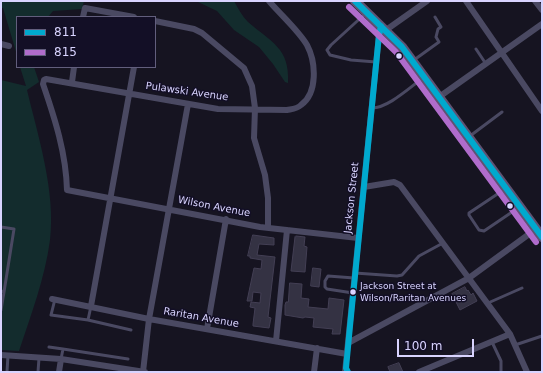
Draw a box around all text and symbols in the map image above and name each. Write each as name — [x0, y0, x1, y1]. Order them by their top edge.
legend — [16, 16, 156, 68]
text: 811 — [54, 25, 77, 39]
text: 815 — [54, 45, 77, 59]
unlabelled marker — [394, 51, 404, 61]
street label: Pulawski Avenue — [145, 80, 229, 104]
street label: Jackson Street — [342, 162, 362, 234]
street label: Wilson Avenue — [177, 194, 251, 220]
unlabelled marker — [505, 201, 515, 211]
place label: Jackson Street at Wilson/Raritan Avenues — [360, 282, 466, 303]
marker: Jackson Street at Wilson/Raritan Avenues — [348, 287, 358, 297]
street label: Raritan Avenue — [162, 305, 240, 331]
scale bar — [399, 331, 476, 357]
text: 100 m — [404, 339, 442, 353]

